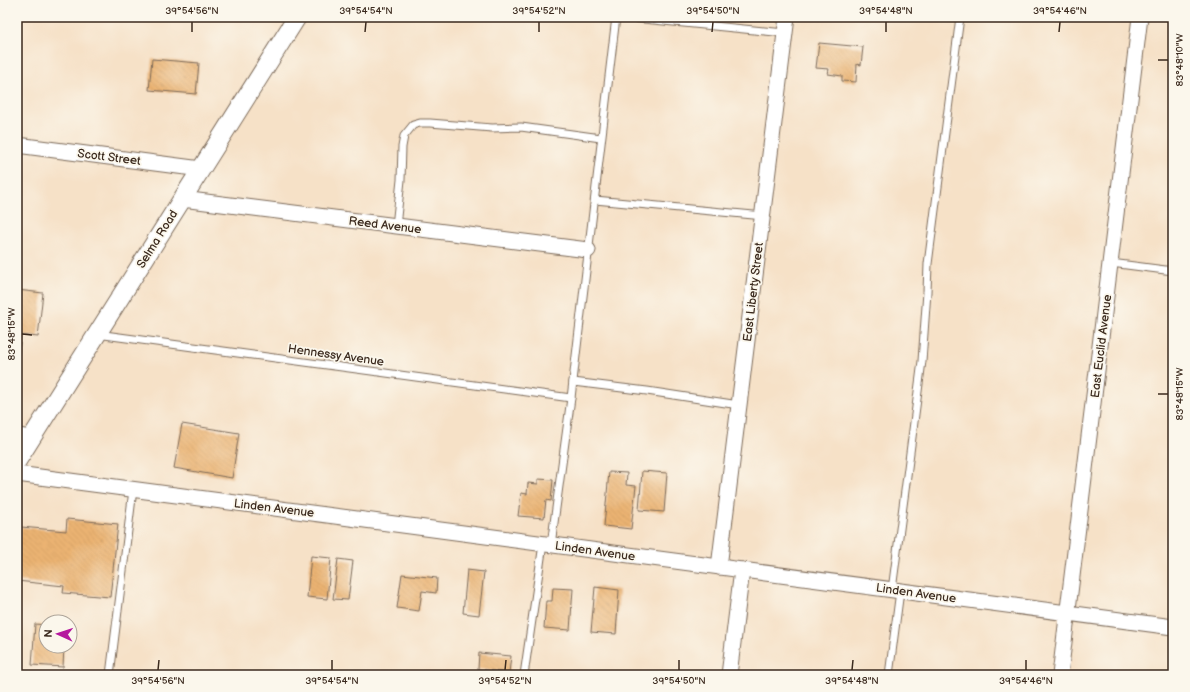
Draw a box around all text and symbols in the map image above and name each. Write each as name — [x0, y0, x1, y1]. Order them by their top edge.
text: 39°54'56"N — [165, 5, 219, 17]
text: 39°54'54"N — [339, 5, 393, 17]
text: 39°54'52"N — [512, 5, 566, 17]
text: 39°54'50"N — [686, 5, 740, 17]
text: 39°54'48"N — [859, 5, 913, 17]
text: 39°54'46"N — [1033, 5, 1087, 17]
text: 83°48'10"W — [1174, 33, 1186, 87]
street label: Scott Street — [76, 146, 142, 169]
street label: Selma Road — [134, 207, 181, 271]
street label: Reed Avenue — [348, 214, 422, 237]
street label: East Liberty Street — [740, 241, 767, 343]
street label: East Euclid Avenue — [1088, 293, 1115, 399]
text: 83°48'15"W — [6, 308, 18, 361]
street label: Hennessy Avenue — [287, 341, 385, 370]
text: 83°48'15"W — [1174, 368, 1186, 421]
street label: Linden Avenue — [233, 496, 315, 521]
street label: Linden Avenue — [554, 538, 636, 565]
street label: Linden Avenue — [875, 580, 957, 607]
north arrow — [38, 614, 78, 654]
text: N — [42, 629, 55, 638]
text: 39°54'56"N — [131, 675, 185, 687]
text: 39°54'54"N — [305, 675, 359, 687]
text: 39°54'52"N — [478, 675, 532, 687]
text: 39°54'50"N — [652, 675, 706, 687]
text: 39°54'48"N — [825, 675, 879, 687]
text: 39°54'46"N — [999, 675, 1053, 687]

